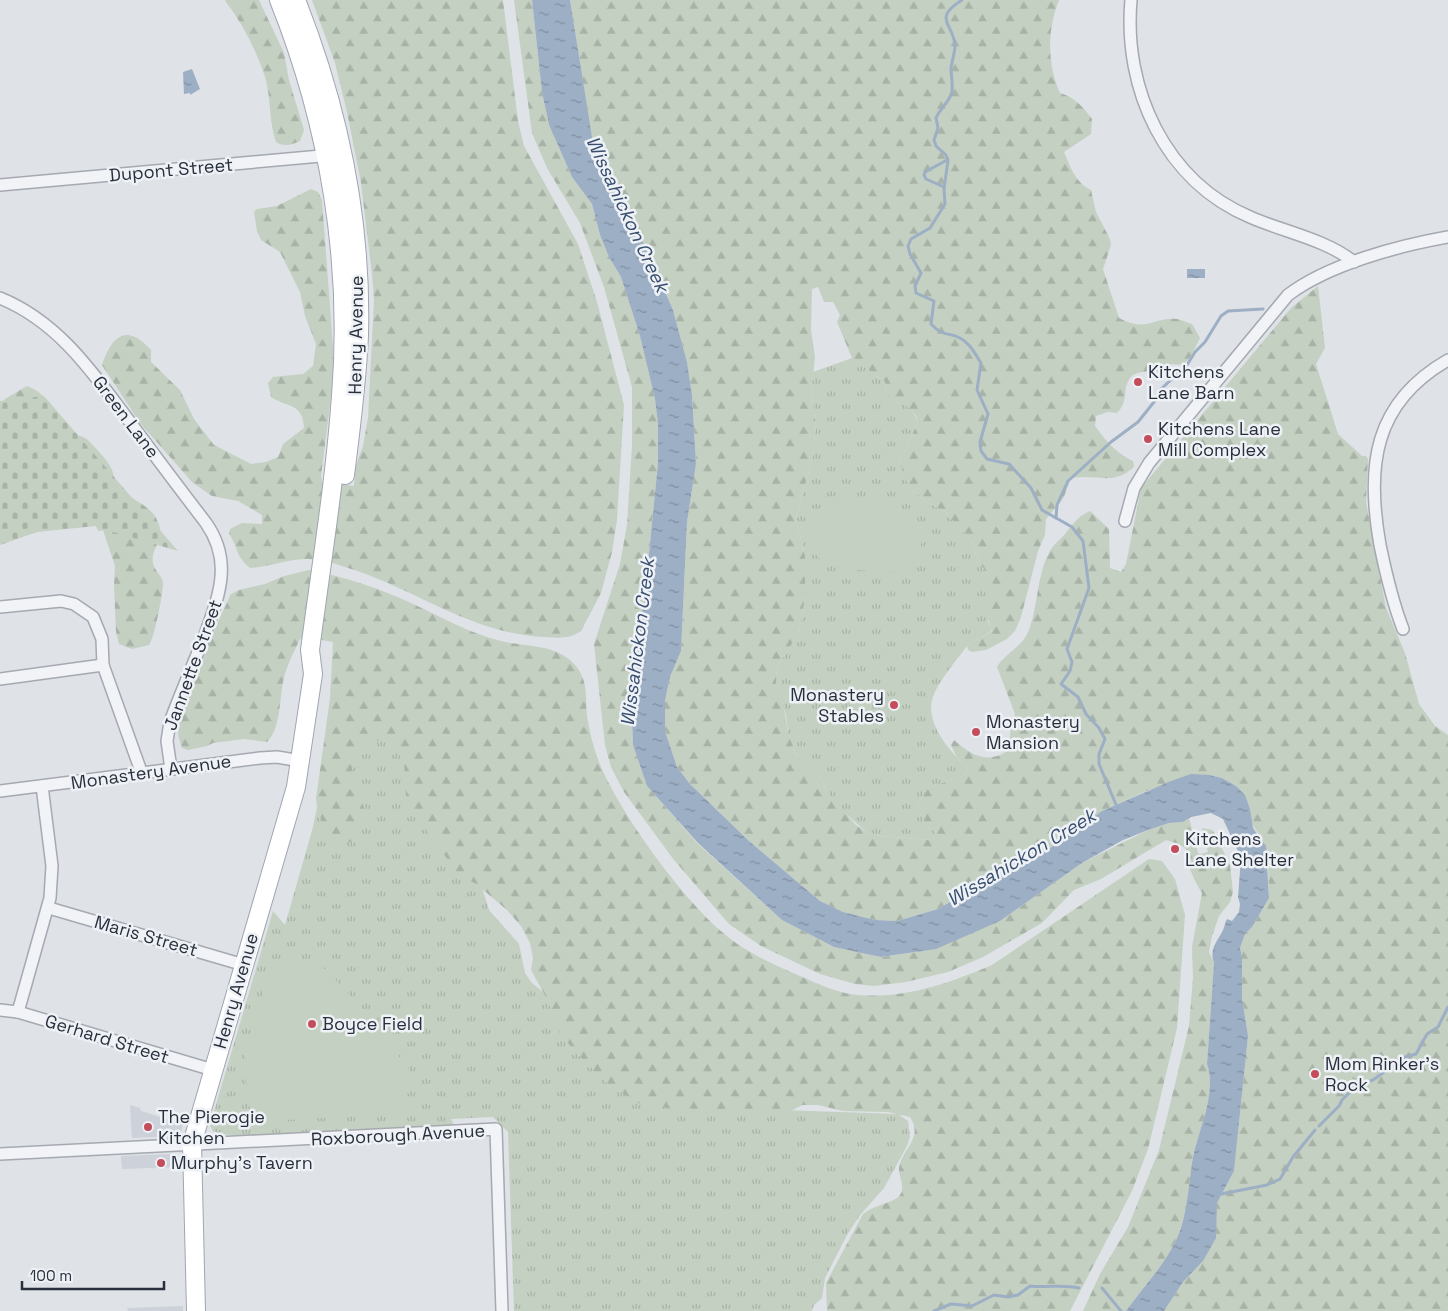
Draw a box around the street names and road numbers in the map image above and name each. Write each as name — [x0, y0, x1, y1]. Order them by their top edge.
street label: Dupont Street — [108, 153, 234, 186]
street label: Henry Avenue — [343, 275, 368, 395]
street label: Green Lane — [88, 371, 165, 462]
street label: Jannette Street — [158, 596, 227, 733]
street label: Monastery Avenue — [69, 749, 233, 794]
street label: Maris Street — [92, 910, 200, 961]
street label: Henry Avenue — [208, 930, 263, 1051]
street label: Gerhard Street — [42, 1009, 172, 1068]
street label: Roxborough Avenue — [310, 1118, 486, 1151]

